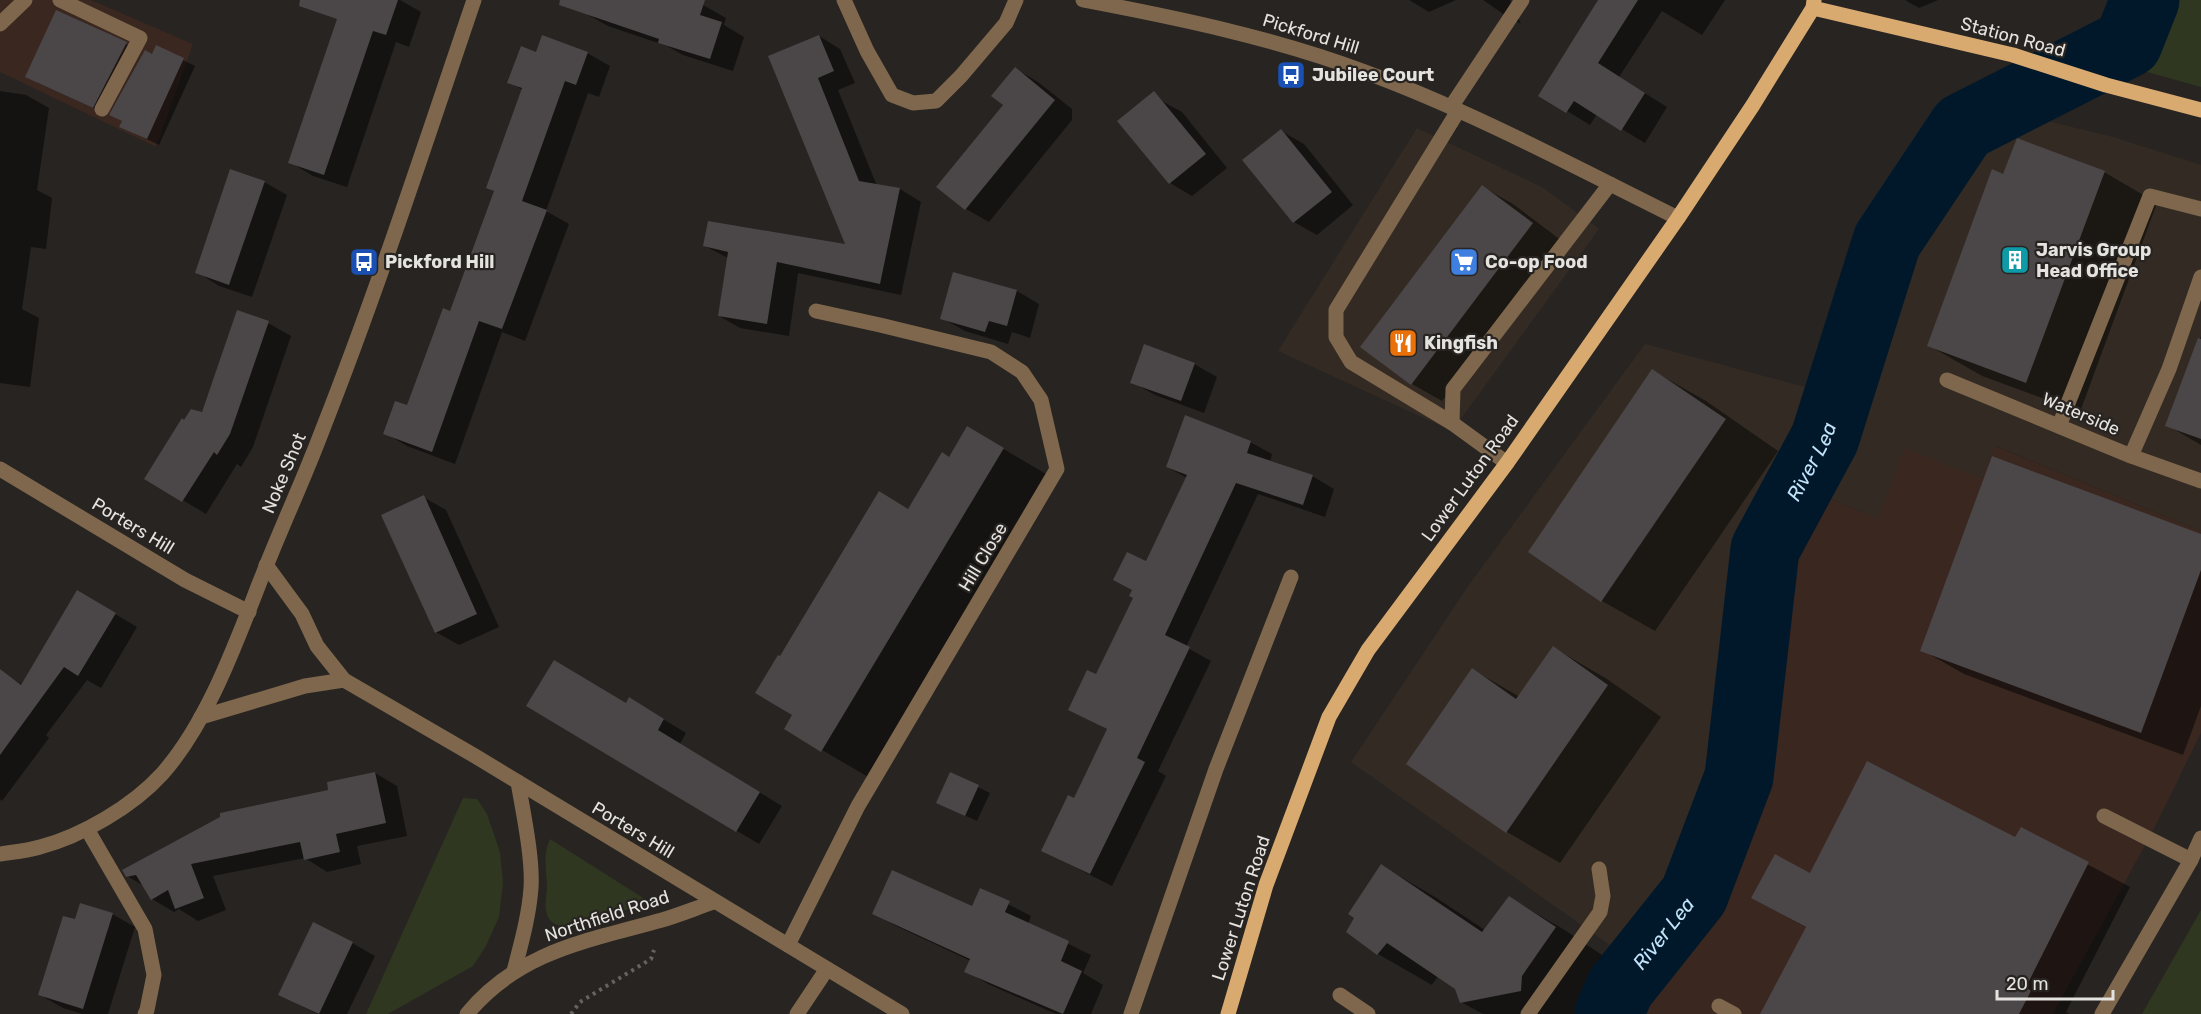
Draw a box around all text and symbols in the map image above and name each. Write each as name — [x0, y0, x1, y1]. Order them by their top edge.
street label: Pickford Hill — [1260, 9, 1362, 59]
street label: Station Road — [1958, 12, 2068, 62]
bus stop icon: Jubilee Court — [1275, 59, 1307, 91]
place label: Jubilee Court — [1312, 64, 1434, 86]
place label: Jarvis Group Head Office — [2036, 239, 2151, 282]
building icon: Jarvis Group Head Office — [1999, 244, 2031, 276]
bus stop icon: Pickford Hill — [348, 246, 380, 278]
supermarket icon: Co-op Food — [1448, 246, 1480, 278]
place label: Pickford Hill — [385, 251, 494, 273]
place label: Co-op Food — [1485, 251, 1588, 273]
restaurant icon: Kingfish — [1387, 327, 1419, 359]
place label: Kingfish — [1424, 332, 1498, 354]
street label: Waterside — [2039, 388, 2123, 440]
street label: Lower Luton Road — [1417, 410, 1523, 546]
water label: River Lea — [1781, 419, 1841, 505]
street label: Noke Shot — [257, 429, 311, 517]
street label: Porters Hill — [88, 493, 178, 559]
street label: Hill Close — [954, 519, 1012, 595]
street label: Porters Hill — [588, 797, 678, 863]
street label: Lower Luton Road — [1207, 833, 1275, 983]
street label: Northfield Road — [542, 886, 672, 946]
water label: River Lea — [1627, 892, 1700, 974]
scale bar — [1997, 963, 2112, 1001]
text: 20 m — [2006, 973, 2048, 995]

